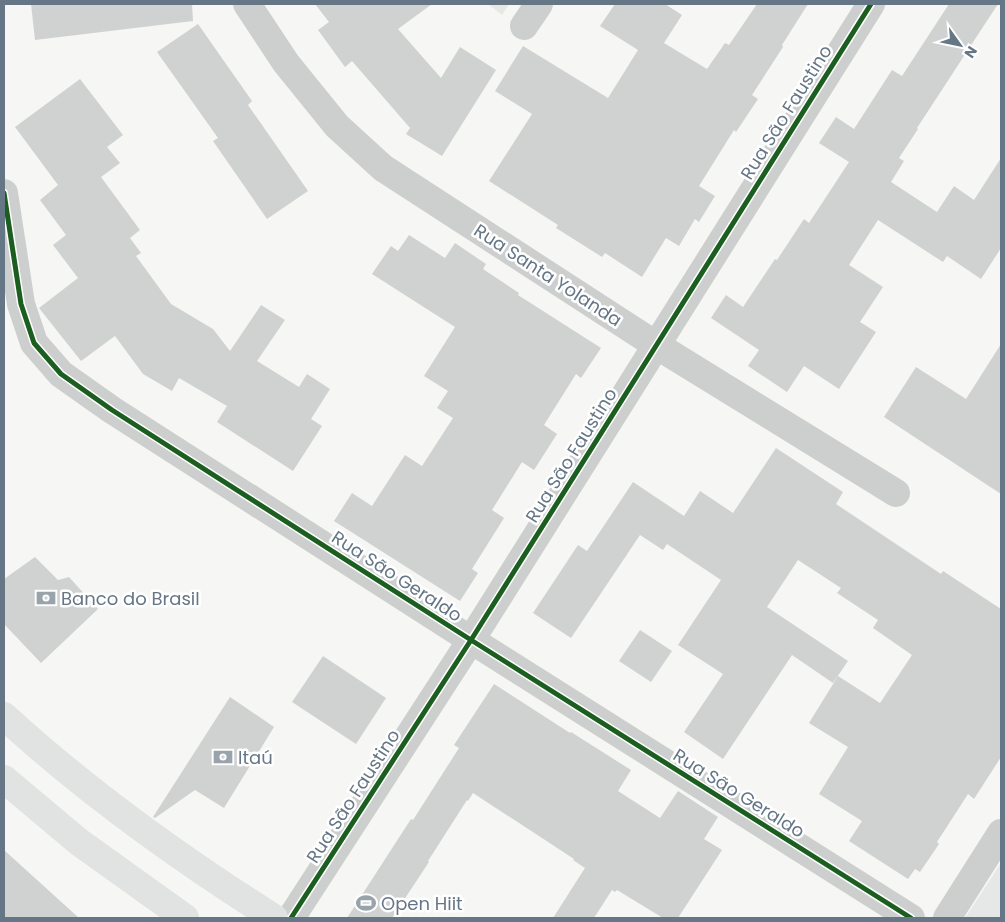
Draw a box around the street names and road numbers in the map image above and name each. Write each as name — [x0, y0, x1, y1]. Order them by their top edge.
street label: Rua São Faustino — [734, 40, 838, 184]
street label: Rua Santa Yolanda — [469, 218, 627, 332]
street label: Rua São Faustino — [519, 383, 623, 527]
street label: Rua São Geraldo — [327, 524, 467, 628]
street label: Rua São Faustino — [300, 724, 406, 868]
street label: Rua São Geraldo — [668, 742, 810, 844]

